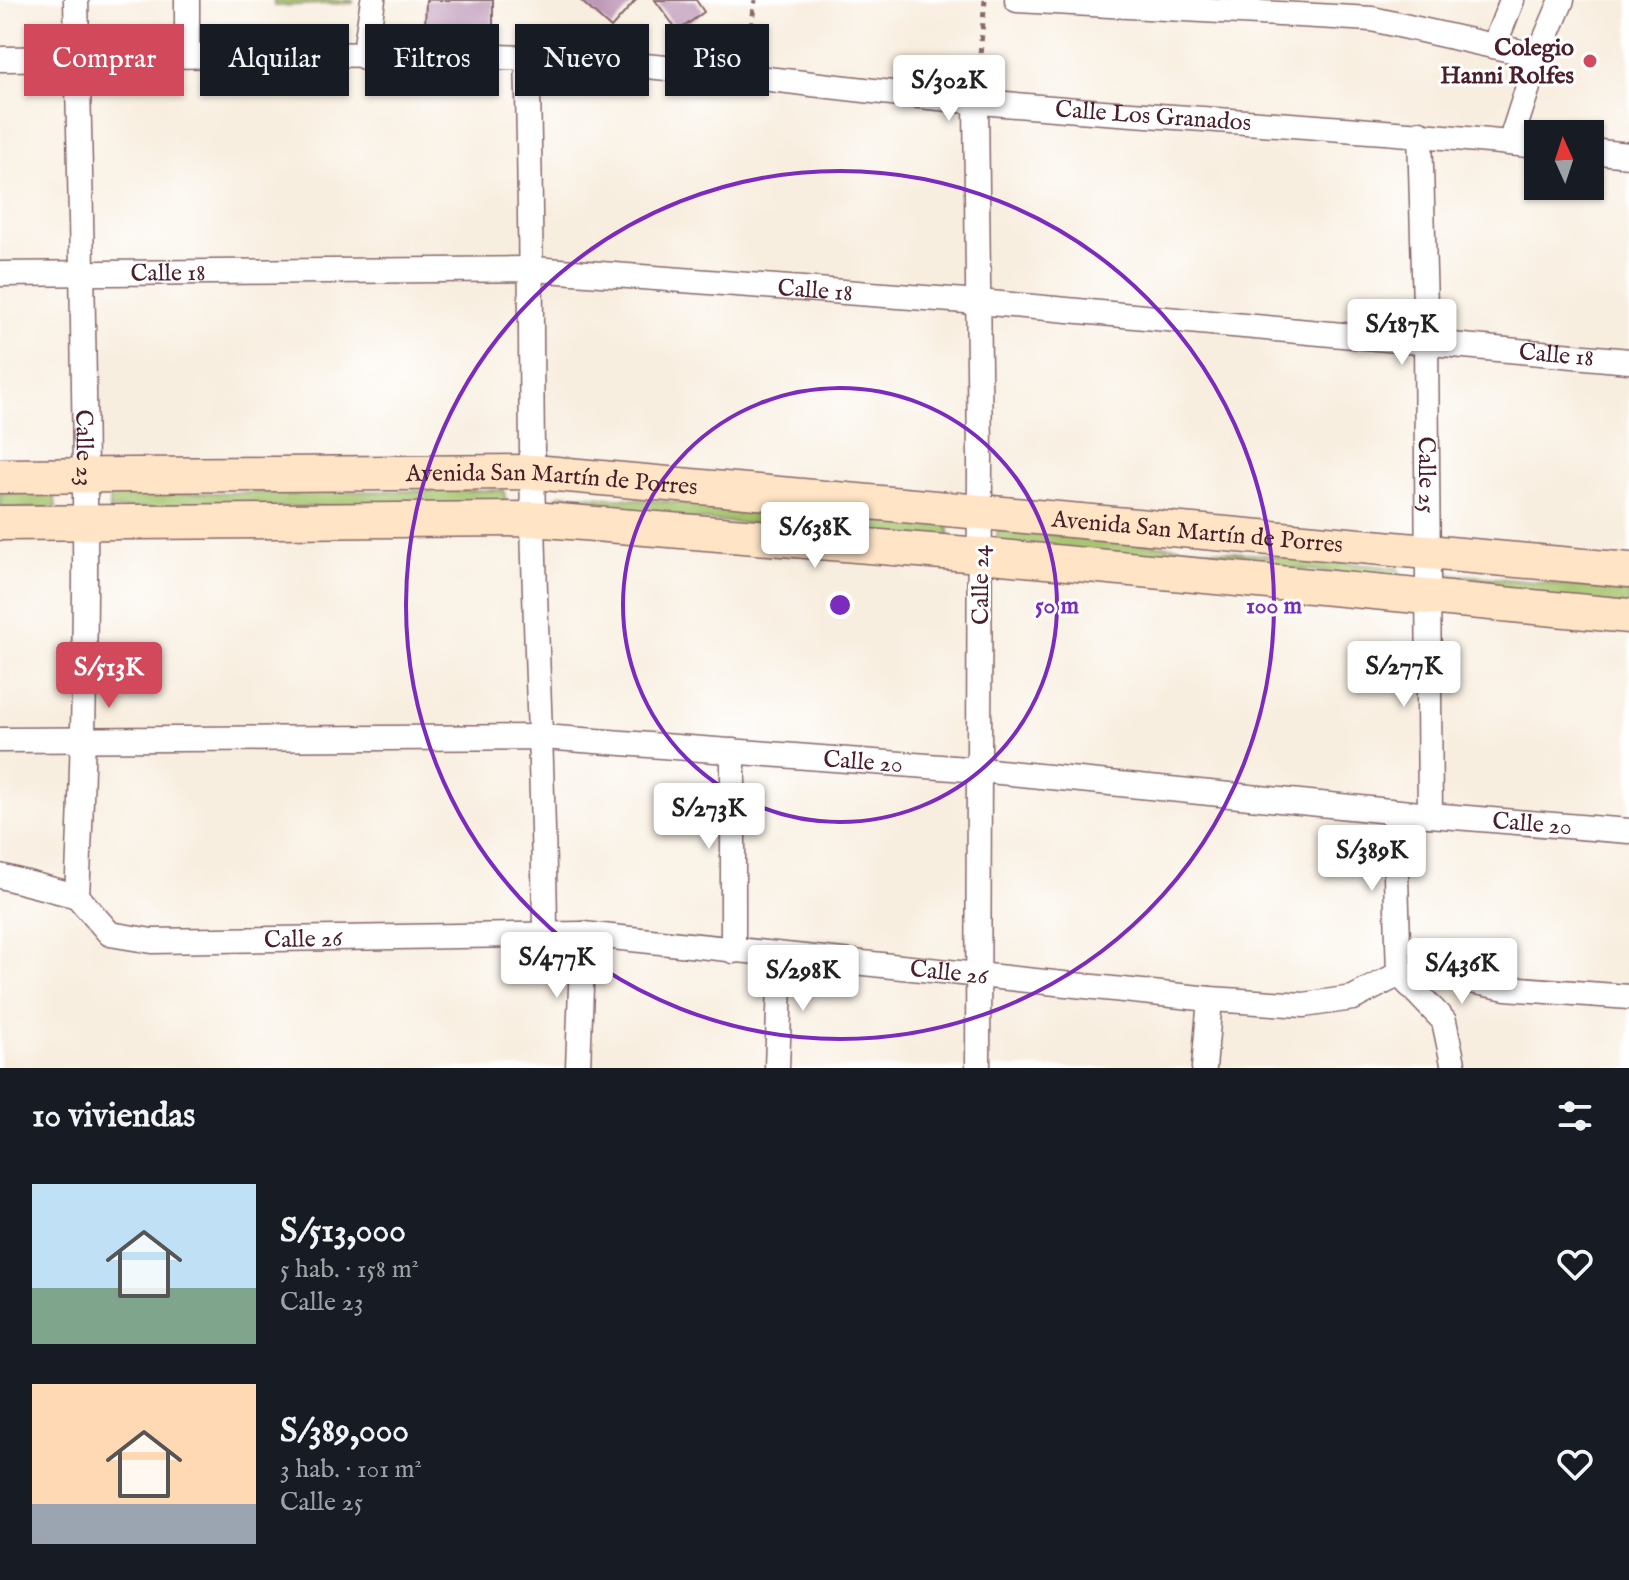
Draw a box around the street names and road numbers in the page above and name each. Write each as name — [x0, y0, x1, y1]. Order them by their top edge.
street label: Calle Los Granados — [1054, 94, 1252, 139]
street label: Calle 18 — [130, 258, 206, 290]
street label: Calle 18 — [776, 273, 854, 310]
street label: Calle 18 — [1517, 337, 1595, 375]
street label: Calle 23 — [67, 409, 99, 487]
street label: Calle 25 — [1410, 436, 1441, 514]
street label: Avenida San Martín de Porres — [405, 458, 699, 504]
street label: Avenida San Martín de Porres — [1049, 504, 1344, 561]
street label: Calle 24 — [966, 545, 997, 625]
street label: Calle 20 — [822, 744, 904, 781]
street label: Calle 20 — [1491, 806, 1573, 843]
street label: Calle 26 — [264, 924, 343, 956]
street label: Calle 26 — [908, 954, 990, 993]

